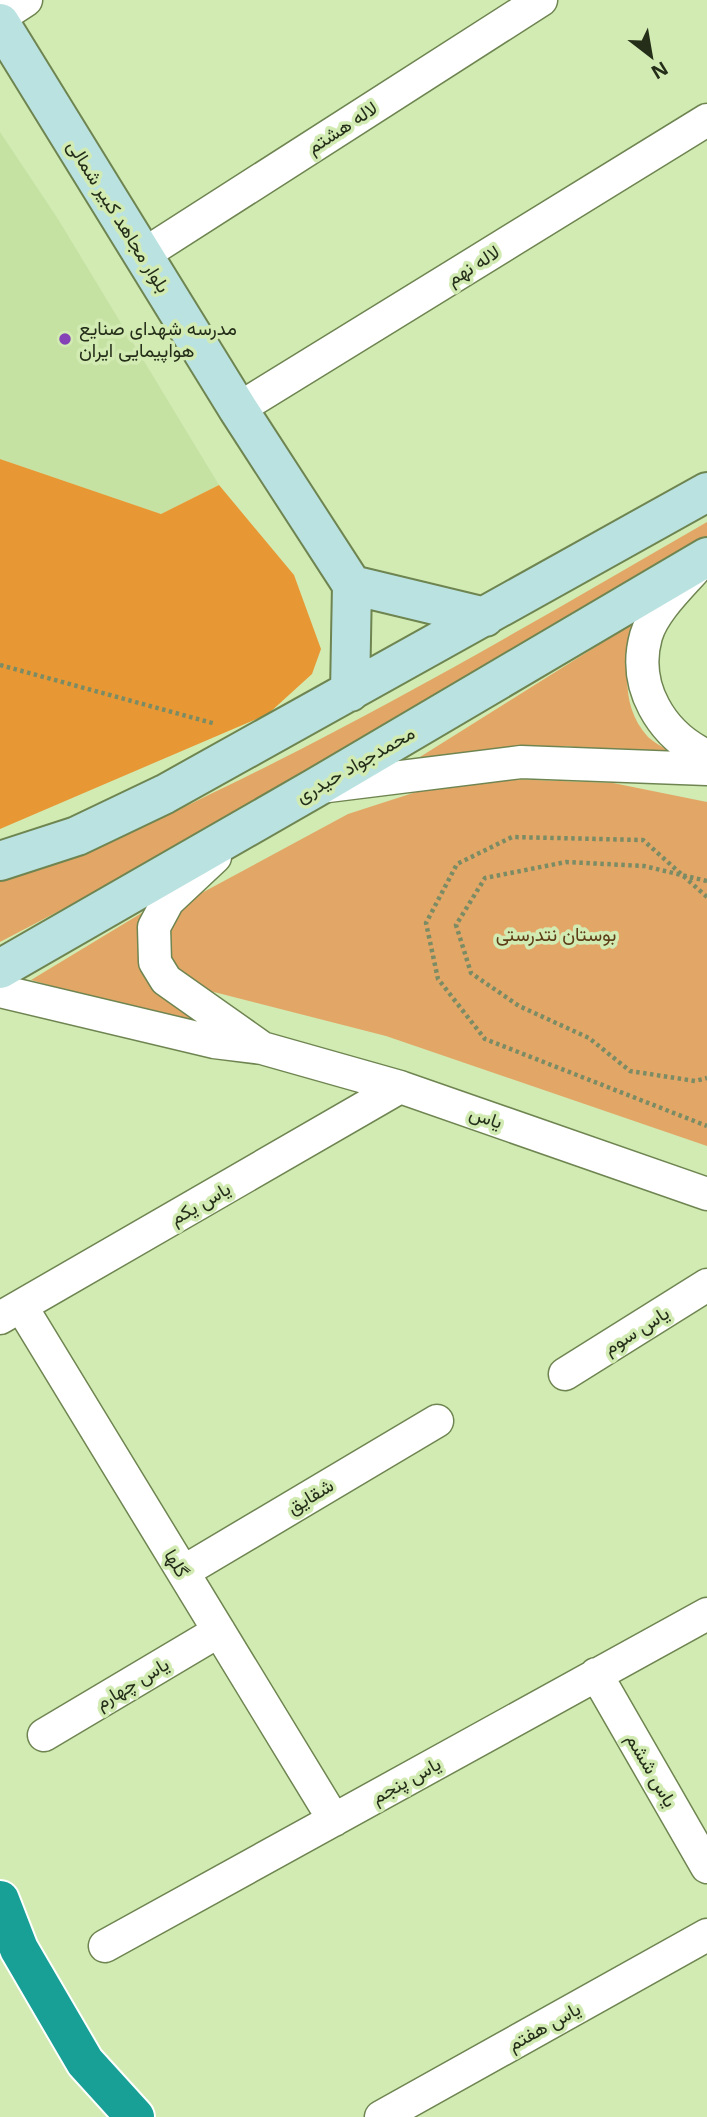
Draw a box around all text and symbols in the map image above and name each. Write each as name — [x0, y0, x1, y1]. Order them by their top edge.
north arrow — [616, 21, 686, 91]
text: N — [646, 55, 673, 86]
street label: لاله هشتم — [302, 95, 382, 159]
street label: بلوار مجاهد کبیر شمالی — [61, 135, 177, 297]
street label: لاله نهم — [442, 239, 504, 291]
place label: مدرسه شهدای صنایع هواپیمایی ایران — [79, 315, 237, 364]
marker: مدرسه شهدای صنایع هواپیمایی ایران — [57, 331, 73, 347]
street label: محمدجواد حیدری — [291, 719, 419, 809]
park label: بوستان نتدرستی — [496, 921, 616, 947]
street label: یاس — [466, 1099, 506, 1135]
street label: یاس یکم — [165, 1175, 235, 1231]
street label: یاس سوم — [598, 1300, 674, 1360]
street label: شقایق — [282, 1472, 338, 1520]
street label: گلها — [158, 1544, 196, 1582]
street label: یاس چهارم — [90, 1651, 174, 1716]
street label: یاس ششم — [620, 1728, 684, 1812]
street label: یاس پنجم — [367, 1750, 446, 1811]
street label: یاس هفتم — [503, 1995, 585, 2057]

